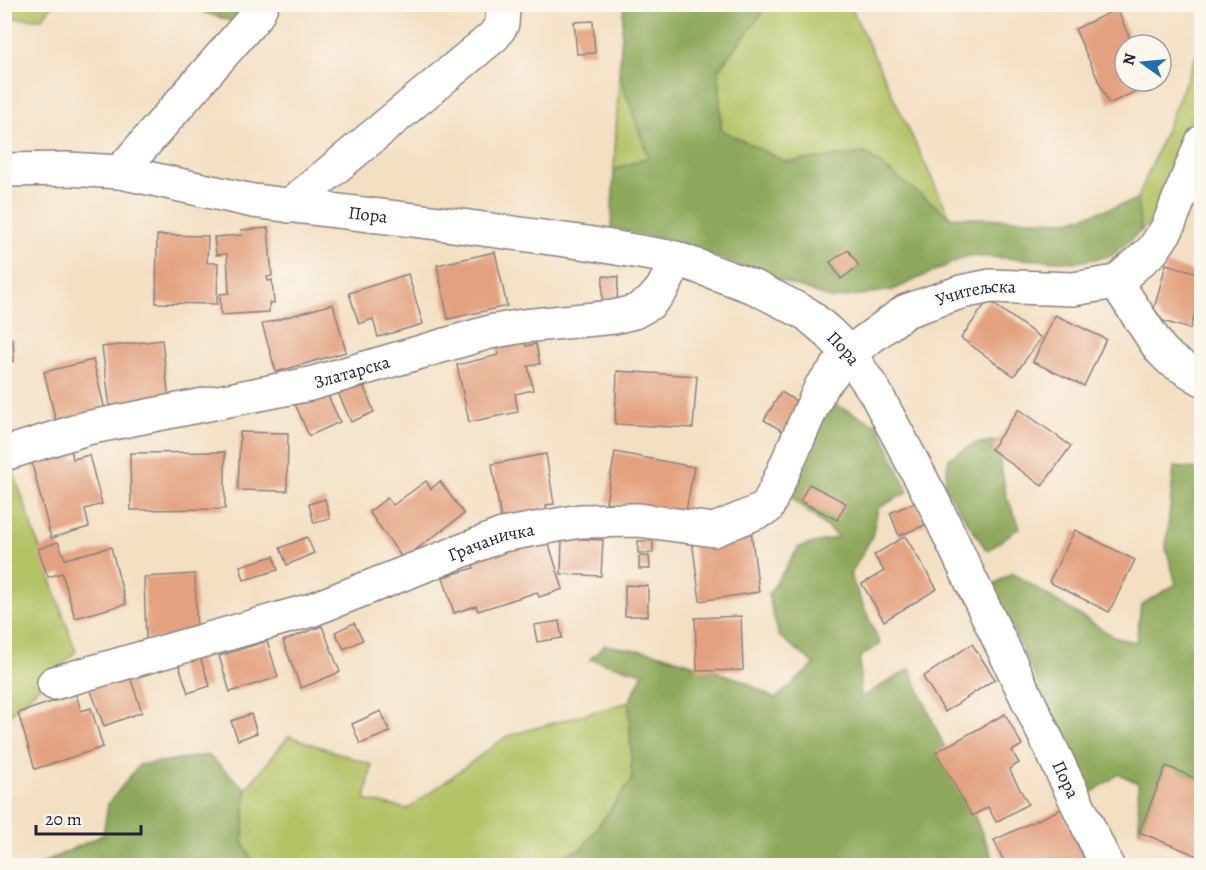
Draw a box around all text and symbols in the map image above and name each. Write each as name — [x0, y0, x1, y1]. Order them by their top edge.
north arrow — [1113, 33, 1173, 93]
text: N — [1117, 51, 1142, 68]
street label: Пора — [347, 200, 390, 229]
street label: Учитељска — [932, 274, 1017, 312]
street label: Пора — [822, 326, 866, 371]
street label: Златарска — [311, 349, 393, 394]
street label: Грачаничка — [444, 517, 537, 567]
street label: Пора — [1046, 757, 1085, 803]
scale bar — [36, 798, 141, 836]
text: 20 m — [45, 807, 82, 831]

